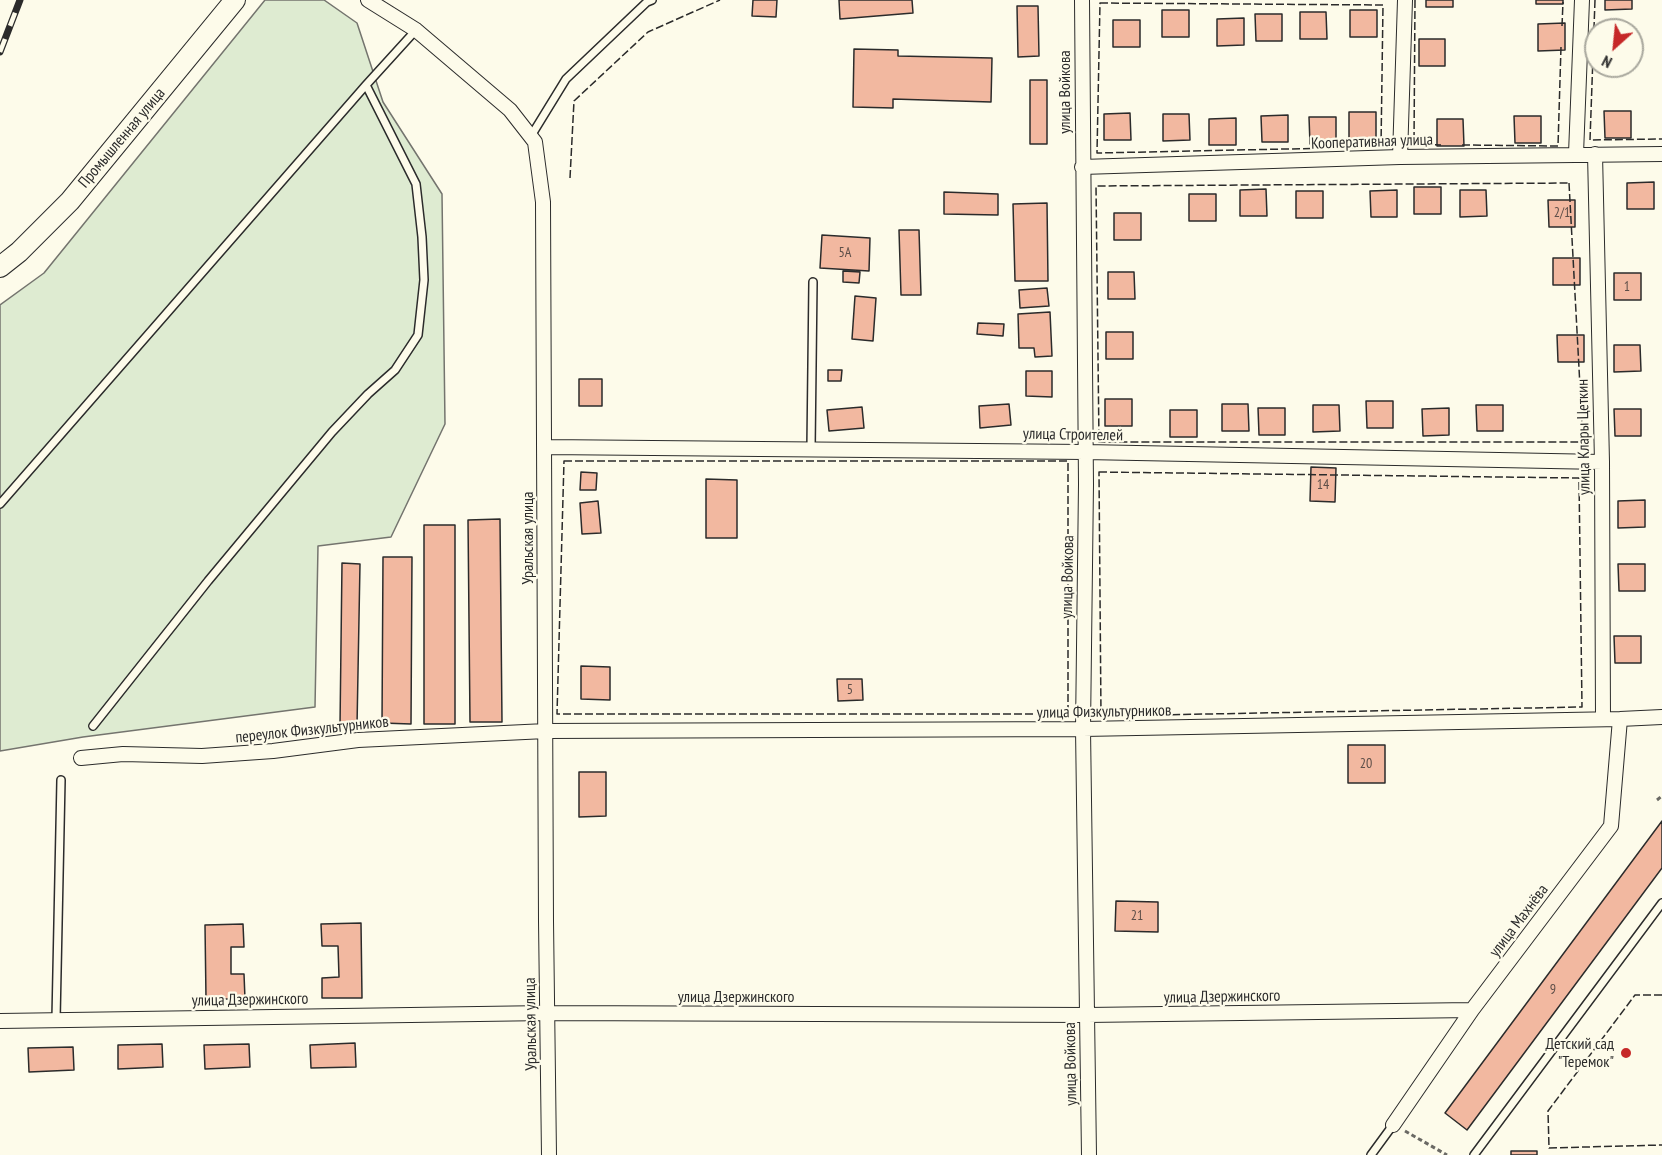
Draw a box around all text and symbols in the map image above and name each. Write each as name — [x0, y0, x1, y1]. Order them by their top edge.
north arrow — [1584, 18, 1644, 78]
street label: улица Войкова — [1055, 50, 1075, 134]
text: N — [1598, 51, 1615, 73]
street label: Промышленная улица — [75, 84, 169, 192]
street label: Кооперативная улица — [1311, 130, 1433, 154]
house number: 2/1 — [1554, 205, 1570, 221]
house number: 5А — [839, 245, 851, 261]
house number: 1 — [1624, 279, 1630, 295]
street label: улица Клары Цеткин — [1573, 379, 1595, 495]
street label: улица Строителей — [1023, 425, 1123, 445]
house number: 14 — [1317, 477, 1329, 493]
street label: Уральская улица — [518, 492, 538, 584]
street label: улица Войкова — [1058, 535, 1078, 619]
house number: 5 — [847, 682, 853, 698]
street label: улица Физкультурников — [1037, 701, 1171, 723]
street label: переулок Физкультурников — [234, 712, 390, 748]
house number: 20 — [1360, 756, 1372, 772]
street label: улица Махнёва — [1486, 881, 1552, 961]
house number: 21 — [1131, 908, 1143, 924]
street label: Уральская улица — [521, 977, 541, 1071]
house number: 9 — [1550, 982, 1556, 998]
street label: улица Дзержинского — [1164, 986, 1280, 1008]
street label: улица Дзержинского — [678, 987, 794, 1007]
street label: улица Дзержинского — [192, 989, 308, 1011]
street label: улица Войкова — [1061, 1022, 1081, 1106]
place label: Детский сад "Теремок" — [1546, 1034, 1614, 1072]
marker: Детский сад "Теремок" — [1619, 1046, 1633, 1060]

